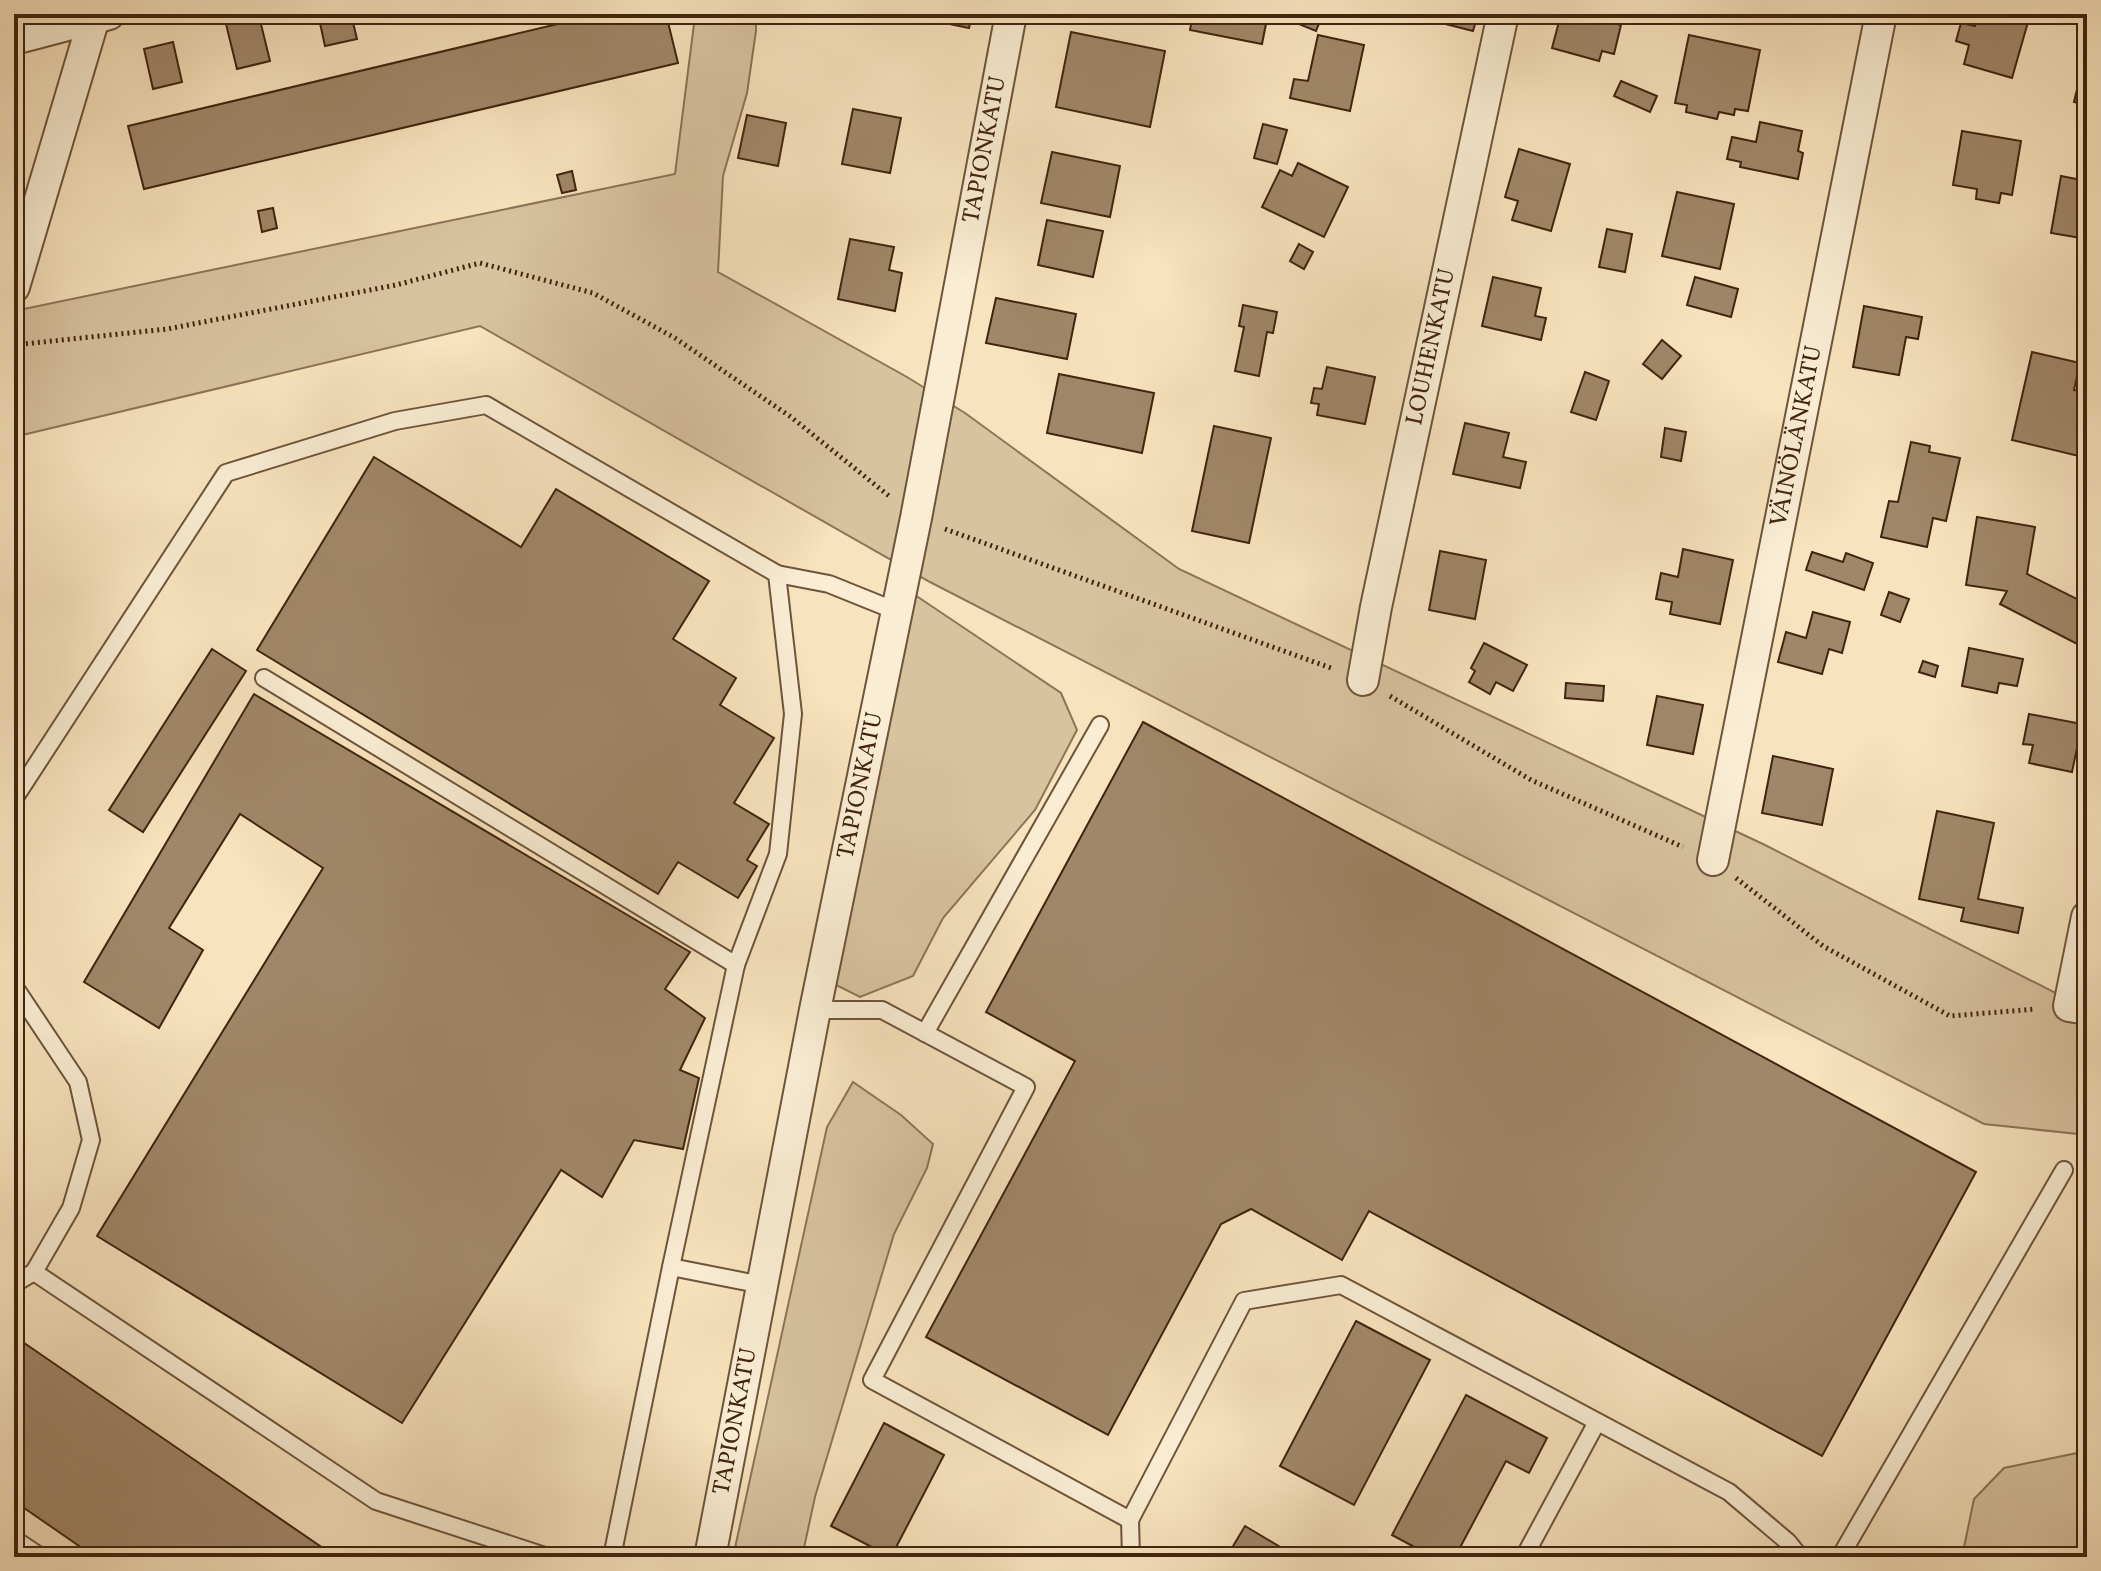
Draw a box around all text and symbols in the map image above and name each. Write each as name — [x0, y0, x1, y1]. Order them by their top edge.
street label: TAPIONKATU — [955, 73, 1016, 226]
street label: LOUHENKATU — [1398, 266, 1465, 428]
street label: VÄINÖLÄNKATU — [1763, 343, 1832, 530]
street label: TAPIONKATU — [829, 709, 893, 862]
street label: TAPIONKATU — [705, 1345, 767, 1498]

